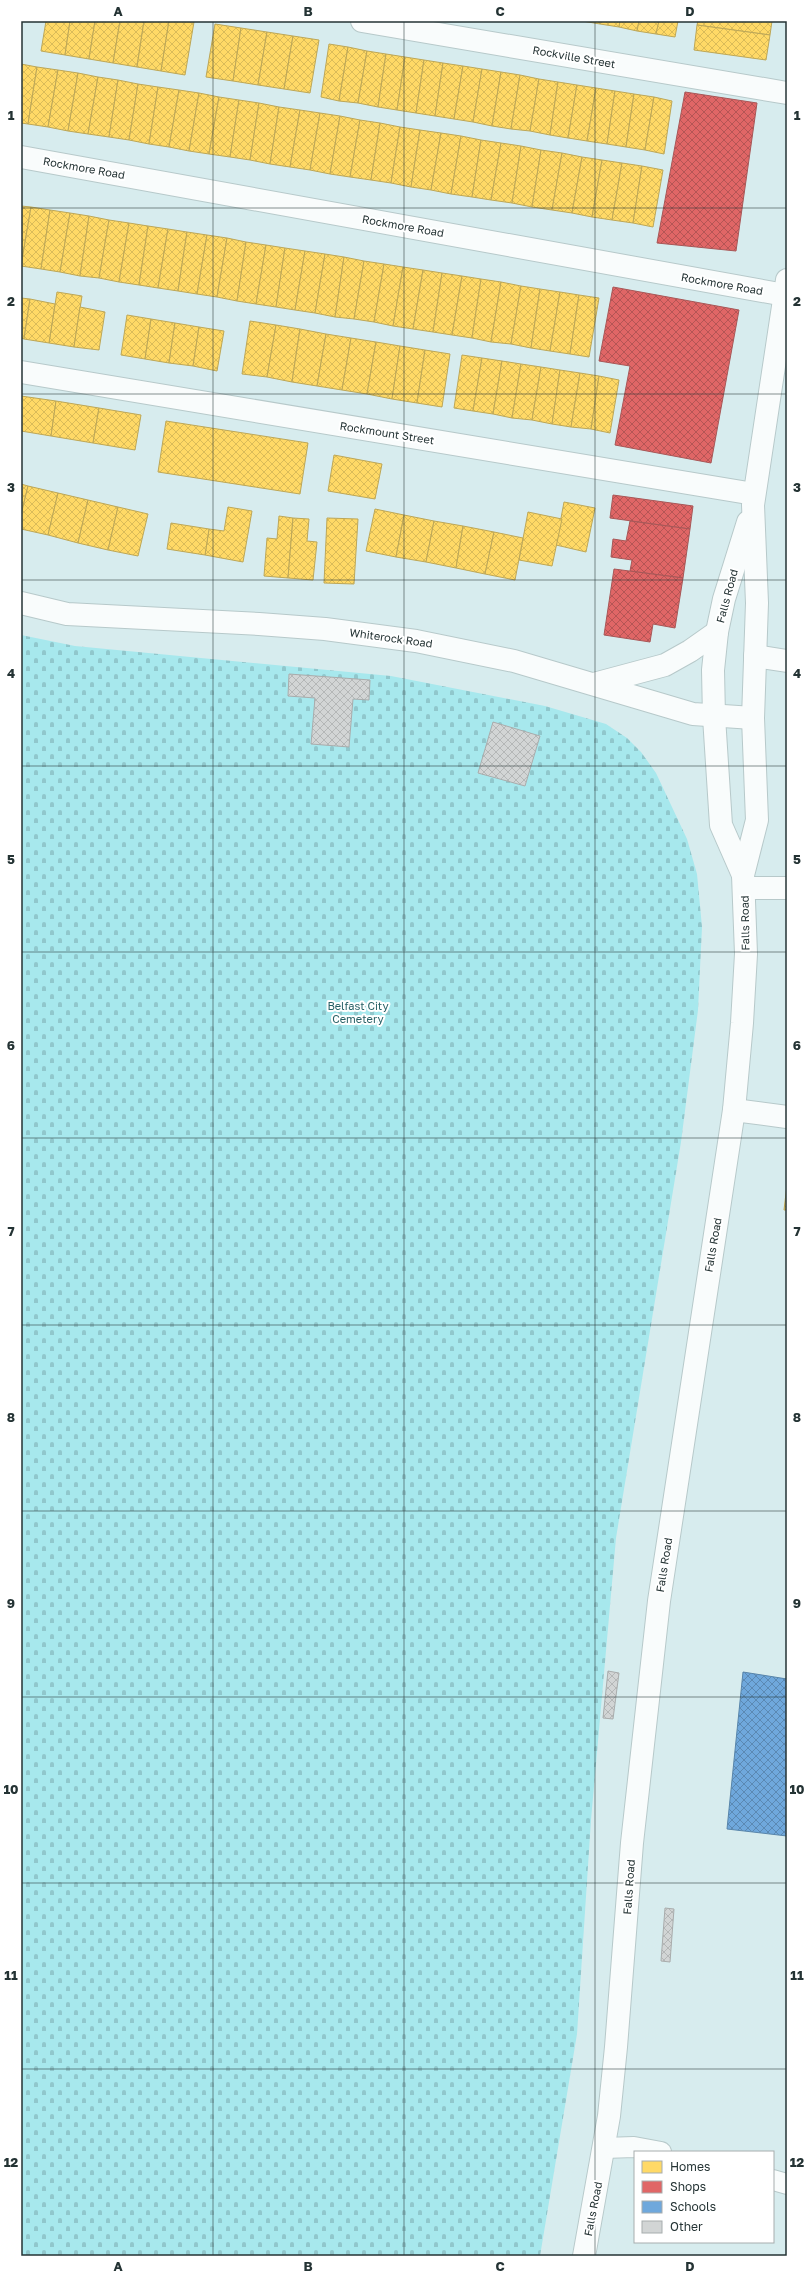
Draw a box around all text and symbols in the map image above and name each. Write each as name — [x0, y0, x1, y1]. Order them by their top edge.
text: A — [113, 3, 123, 19]
text: B — [303, 3, 313, 19]
text: C — [495, 3, 505, 19]
text: D — [685, 3, 695, 19]
street label: Rockville Street — [532, 43, 617, 70]
text: 1 — [8, 107, 15, 123]
text: 1 — [794, 107, 801, 123]
street label: Rockmore Road — [42, 154, 126, 181]
street label: Rockmore Road — [361, 212, 445, 239]
street label: Rockmore Road — [680, 270, 764, 297]
text: 2 — [7, 293, 15, 309]
text: 2 — [793, 293, 801, 309]
street label: Rockmount Street — [339, 419, 435, 446]
text: 3 — [7, 479, 15, 495]
text: 3 — [793, 479, 801, 495]
street label: Falls Road — [713, 568, 740, 624]
street label: Whiterock Road — [349, 625, 433, 650]
text: 4 — [7, 665, 15, 681]
text: 4 — [793, 665, 801, 681]
text: 5 — [7, 851, 15, 867]
text: 5 — [793, 851, 801, 867]
street label: Falls Road — [738, 895, 751, 951]
park label: Belfast City Cemetery — [327, 999, 389, 1025]
text: 6 — [7, 1037, 15, 1053]
text: 6 — [793, 1037, 801, 1053]
street label: Falls Road — [701, 1217, 724, 1273]
text: 7 — [7, 1223, 15, 1239]
text: 7 — [793, 1223, 801, 1239]
text: 8 — [7, 1409, 15, 1425]
text: 8 — [793, 1409, 801, 1425]
street label: Falls Road — [653, 1537, 674, 1593]
text: 9 — [7, 1595, 15, 1611]
text: 9 — [793, 1595, 801, 1611]
text: 10 — [3, 1781, 19, 1797]
text: 10 — [789, 1781, 805, 1797]
street label: Falls Road — [620, 1859, 637, 1915]
text: 11 — [4, 1967, 18, 1983]
text: 11 — [790, 1967, 804, 1983]
legend — [634, 2151, 774, 2243]
text: 12 — [4, 2154, 18, 2170]
text: 12 — [790, 2154, 804, 2170]
text: Homes — [670, 2159, 710, 2174]
text: Shops — [670, 2179, 706, 2194]
street label: Falls Road — [581, 2181, 604, 2237]
text: Schools — [670, 2199, 716, 2214]
text: Other — [670, 2219, 703, 2234]
text: A — [113, 2258, 123, 2274]
text: B — [303, 2258, 313, 2274]
text: C — [495, 2258, 505, 2274]
text: D — [685, 2258, 695, 2274]

